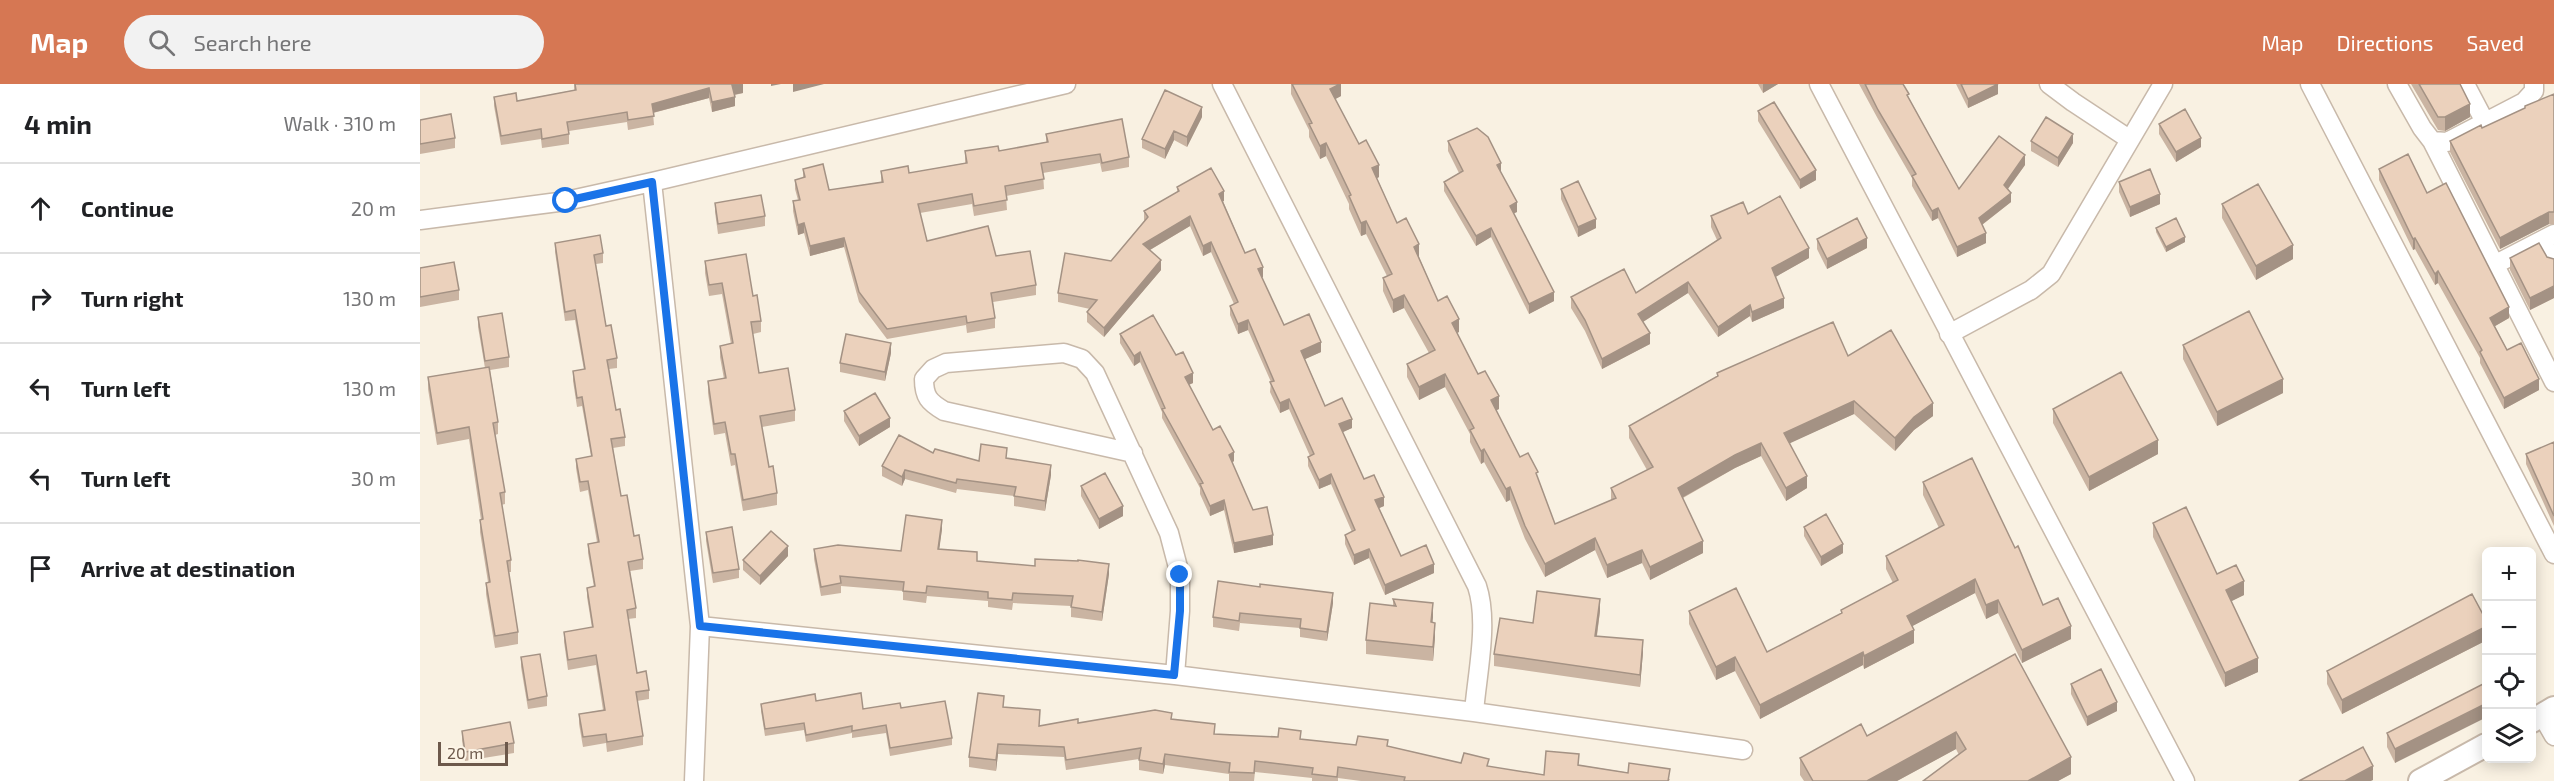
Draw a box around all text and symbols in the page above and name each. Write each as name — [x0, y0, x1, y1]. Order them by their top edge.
search box — [124, 15, 544, 69]
text: Map — [30, 25, 88, 59]
icon: search — [145, 26, 178, 59]
text: Search here — [193, 29, 312, 55]
text: Map — [2261, 30, 2304, 55]
text: Directions — [2337, 30, 2433, 55]
text: Saved — [2466, 30, 2524, 55]
text: 4 min — [24, 108, 92, 139]
text: Walk · 310 m — [284, 111, 396, 135]
route start — [552, 187, 578, 213]
icon: ahead — [24, 192, 57, 225]
text: Continue — [81, 195, 174, 221]
text: 20 m — [351, 196, 396, 220]
icon: right — [24, 282, 57, 315]
text: Turn right — [81, 285, 183, 311]
text: 130 m — [343, 286, 396, 310]
icon: left — [24, 372, 57, 405]
text: Turn left — [81, 375, 170, 401]
text: 130 m — [343, 376, 396, 400]
icon: left — [24, 462, 57, 495]
text: Turn left — [81, 465, 170, 491]
text: 30 m — [351, 466, 396, 490]
map controls — [2482, 547, 2536, 763]
button: + — [2482, 547, 2536, 601]
icon: arrive — [24, 552, 57, 585]
text: Arrive at destination — [81, 555, 295, 581]
route end — [1166, 561, 1192, 587]
button: − — [2482, 601, 2536, 655]
button: locate — [2482, 655, 2536, 709]
button: layers — [2482, 709, 2536, 763]
scale bar — [438, 739, 508, 766]
text: 20 m — [447, 743, 483, 762]

